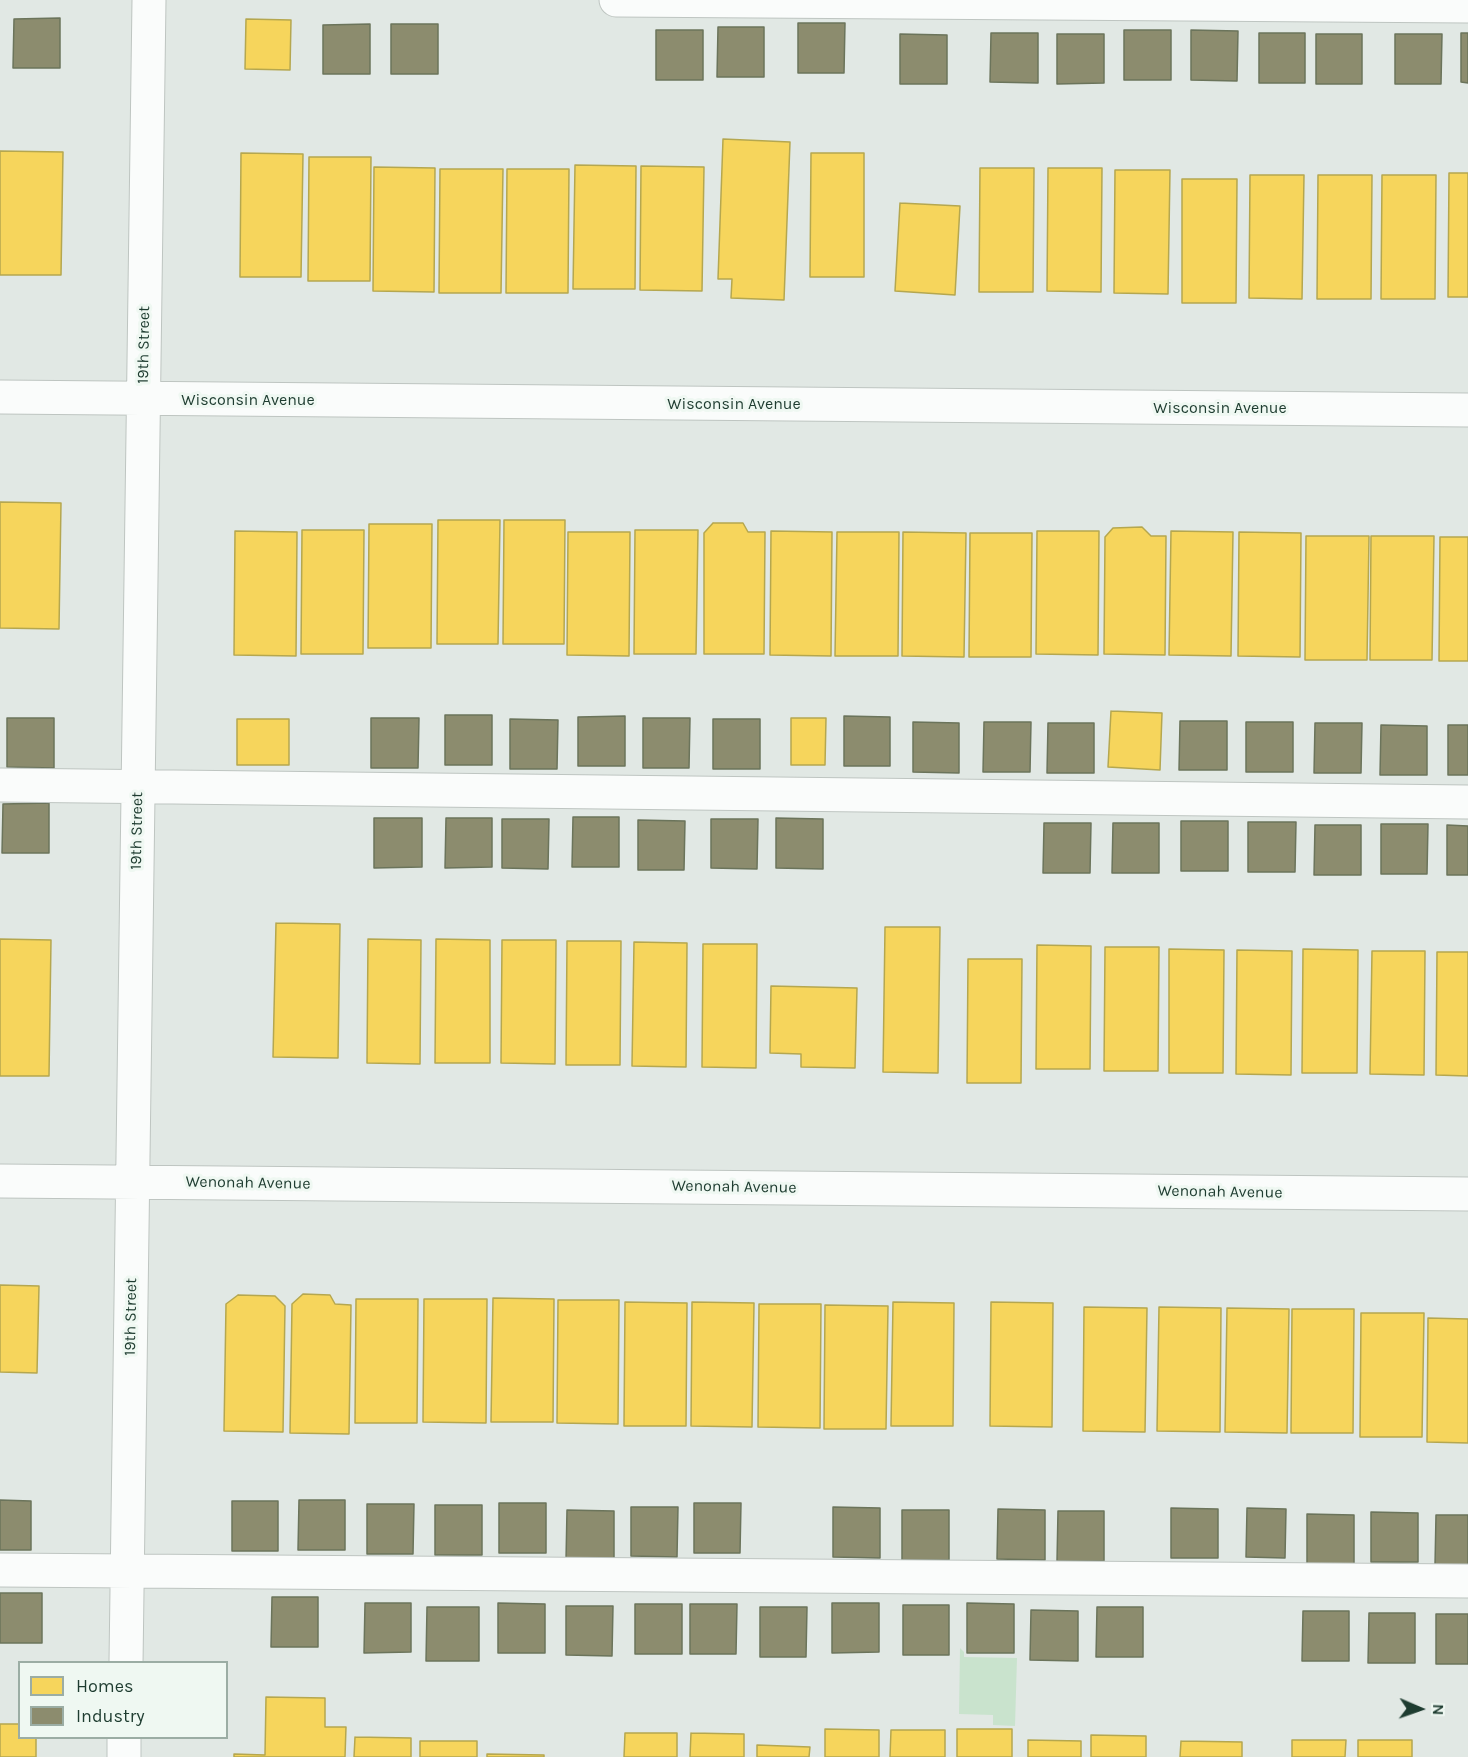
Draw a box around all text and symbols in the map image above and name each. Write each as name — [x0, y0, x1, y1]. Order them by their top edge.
street label: 19th Street — [134, 306, 154, 384]
street label: Wisconsin Avenue — [181, 390, 315, 410]
street label: Wisconsin Avenue — [667, 394, 801, 414]
street label: Wisconsin Avenue — [1153, 398, 1287, 418]
street label: 19th Street — [127, 792, 147, 870]
street label: Wenonah Avenue — [185, 1172, 311, 1194]
street label: Wenonah Avenue — [671, 1176, 797, 1198]
street label: Wenonah Avenue — [1157, 1181, 1283, 1203]
street label: 19th Street — [121, 1278, 141, 1356]
legend — [18, 1661, 228, 1739]
text: Homes — [76, 1675, 133, 1697]
north arrow — [1390, 1679, 1450, 1739]
text: N — [1429, 1704, 1448, 1716]
text: Industry — [76, 1705, 145, 1727]

